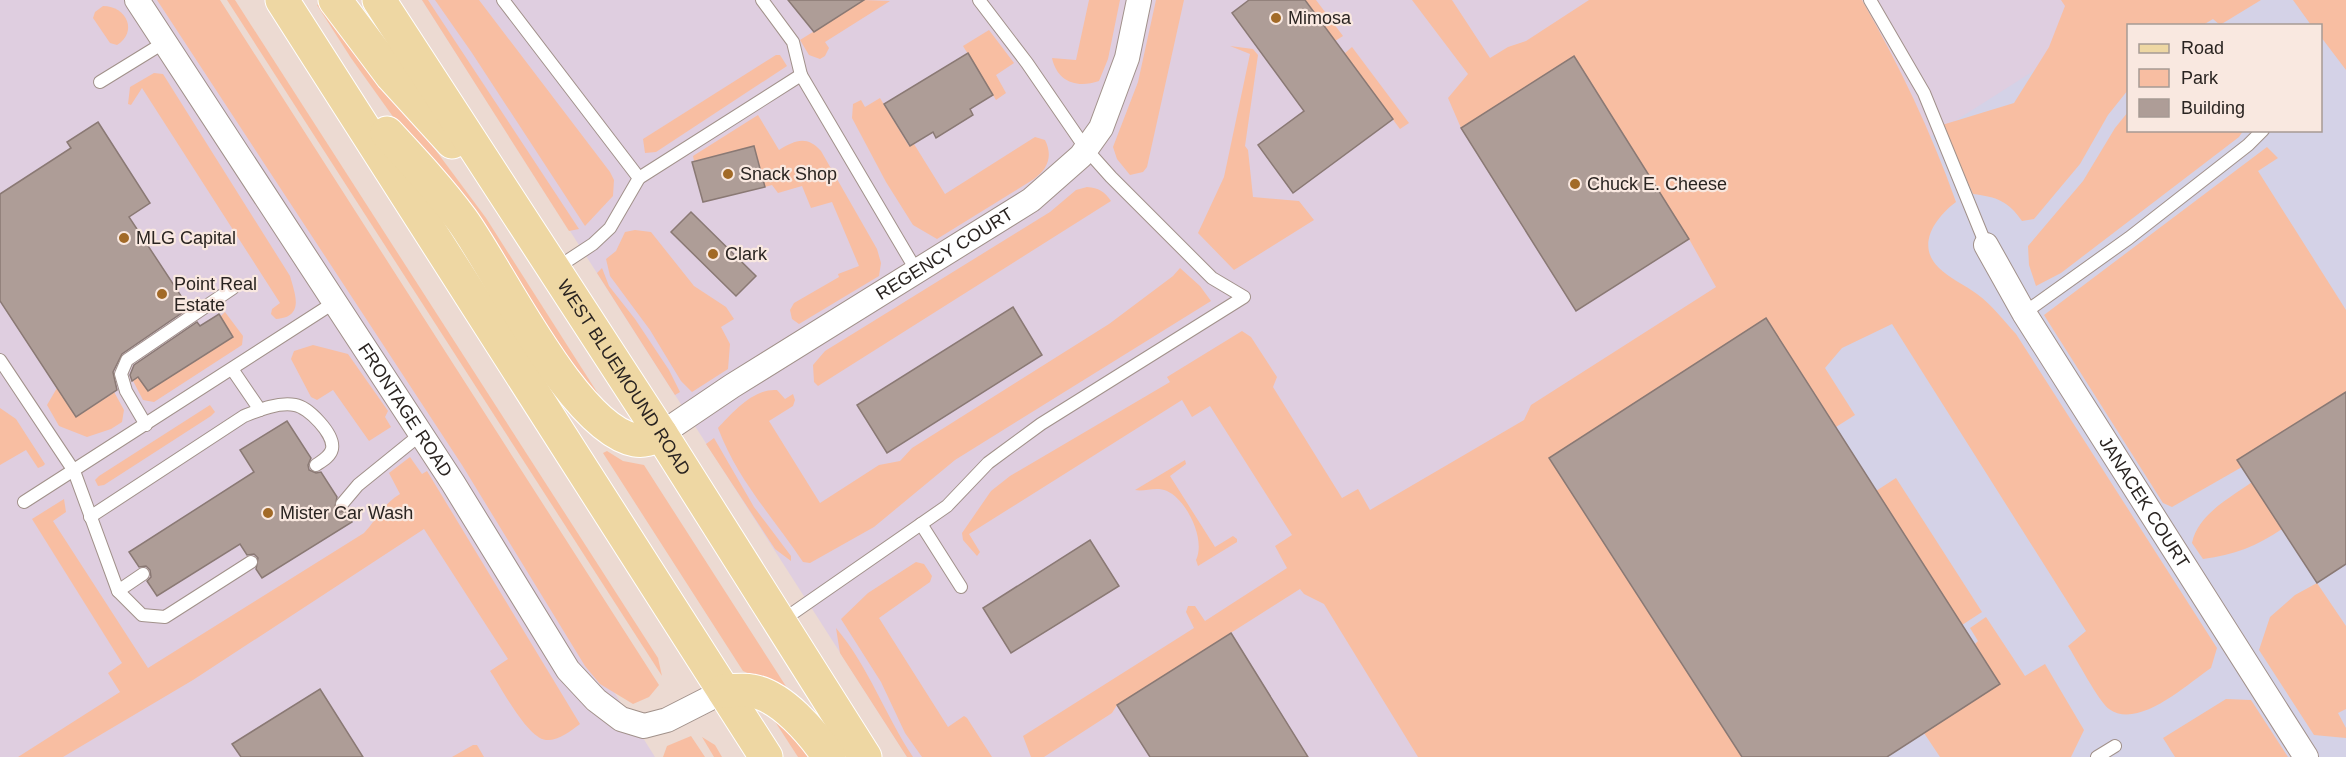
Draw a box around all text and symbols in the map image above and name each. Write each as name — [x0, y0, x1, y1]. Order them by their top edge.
place label: Mimosa — [1288, 8, 1352, 28]
marker: Mimosa — [1269, 11, 1283, 25]
legend — [2127, 24, 2322, 132]
text: Road — [2181, 38, 2224, 58]
text: Park — [2181, 68, 2219, 88]
text: Building — [2181, 98, 2245, 118]
place label: Snack Shop — [740, 164, 837, 184]
marker: Snack Shop — [721, 167, 735, 181]
place label: Chuck E. Cheese — [1587, 174, 1727, 194]
marker: Chuck E. Cheese — [1568, 177, 1582, 191]
street label: REGENCY COURT — [872, 204, 1017, 304]
place label: MLG Capital — [136, 228, 236, 248]
marker: MLG Capital — [117, 231, 131, 245]
place label: Clark — [725, 244, 768, 264]
marker: Clark — [706, 247, 720, 261]
place label: Point Real Estate — [174, 274, 257, 315]
street label: WEST BLUEMOUND ROAD — [553, 276, 694, 479]
marker: Point Real Estate — [155, 287, 169, 301]
street label: FRONTAGE ROAD — [354, 339, 456, 481]
street label: JANACEK COURT — [2095, 433, 2193, 572]
place label: Mister Car Wash — [280, 503, 413, 523]
marker: Mister Car Wash — [261, 506, 275, 520]

